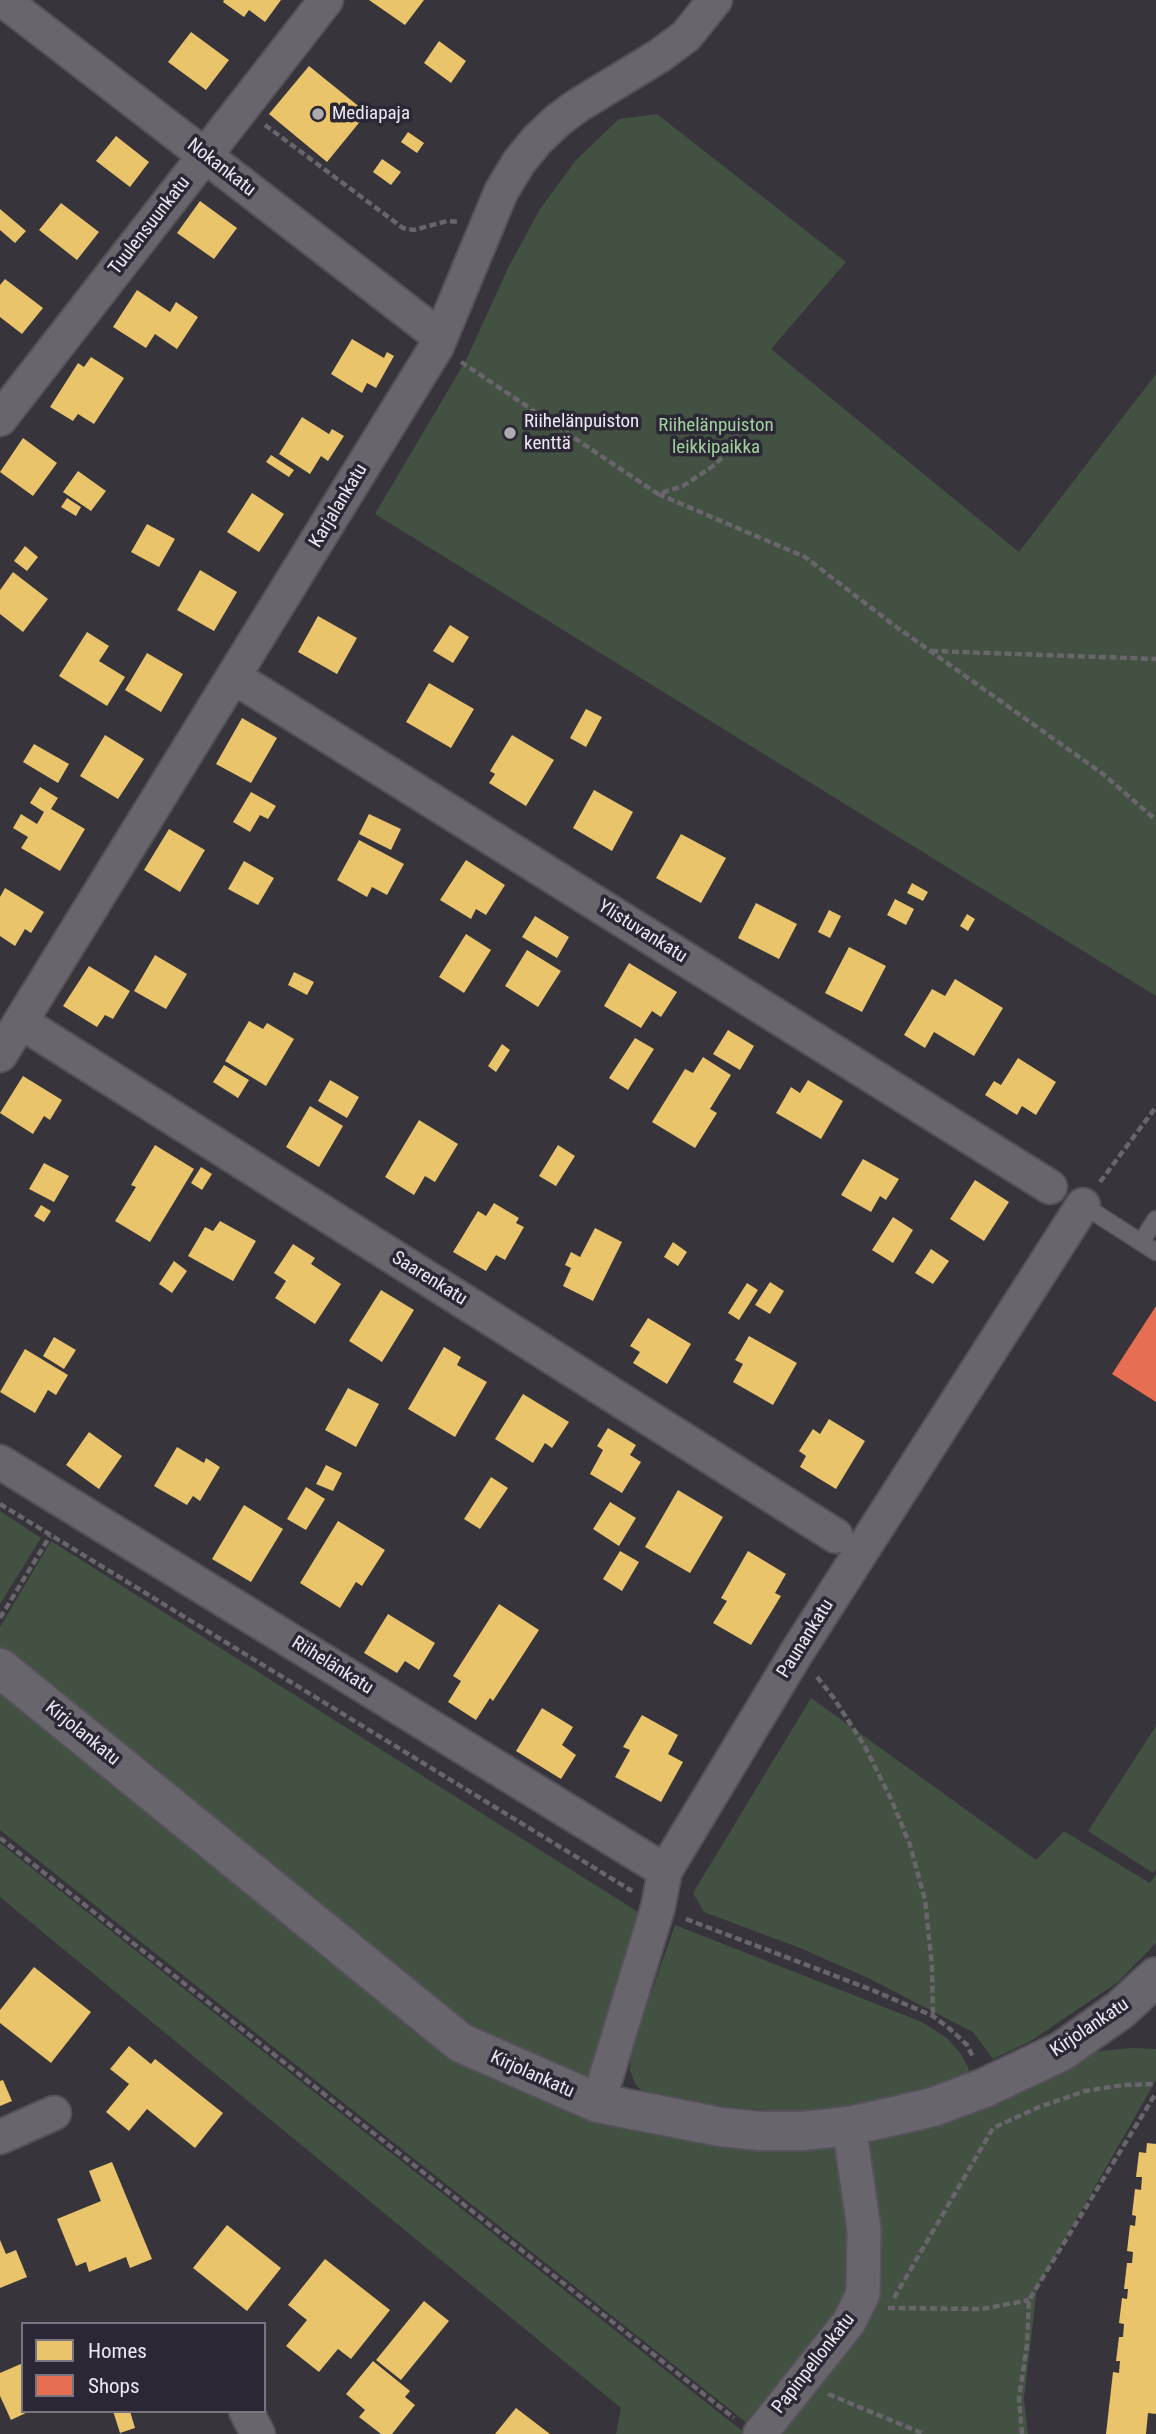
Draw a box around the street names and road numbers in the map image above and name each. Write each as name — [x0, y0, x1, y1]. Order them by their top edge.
street label: Nokankatu — [182, 134, 260, 202]
street label: Tuulensuunkatu — [105, 172, 195, 280]
street label: Karjalankatu — [305, 460, 373, 552]
street label: Ylistuvankatu — [593, 896, 691, 968]
street label: Saarenkatu — [387, 1247, 471, 1311]
street label: Paunankatu — [773, 1595, 839, 1683]
street label: Riihelänkatu — [287, 1632, 377, 1700]
street label: Kirjolankatu — [40, 1697, 124, 1771]
street label: Kirjolankatu — [1047, 1994, 1133, 2062]
street label: Kirjolankatu — [487, 2046, 577, 2104]
street label: Papinpellonkatu — [768, 2309, 860, 2419]

